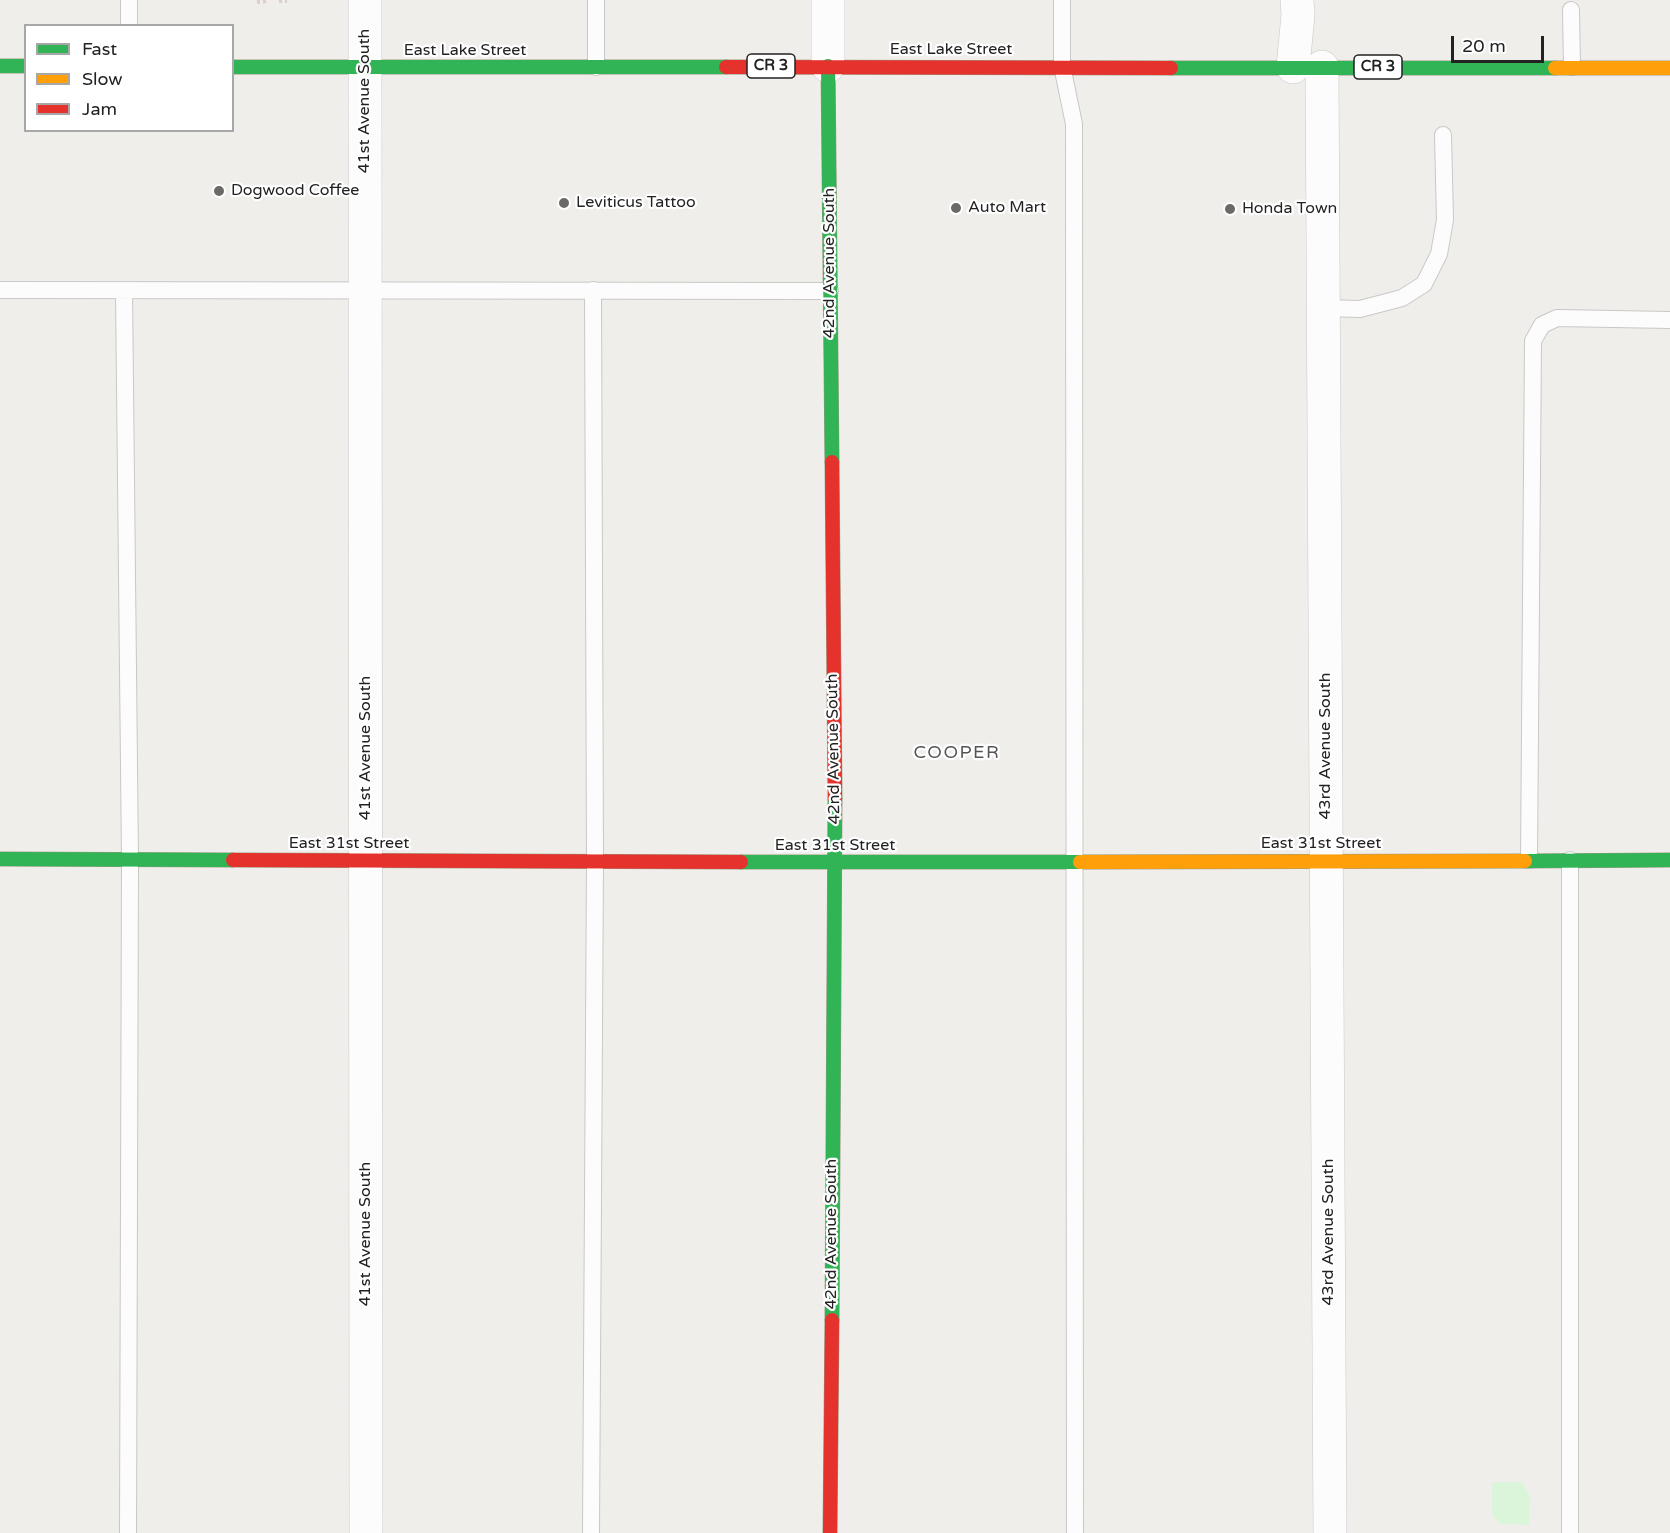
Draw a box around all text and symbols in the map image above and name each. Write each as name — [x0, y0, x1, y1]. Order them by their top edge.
legend — [24, 24, 234, 132]
scale bar — [1454, 24, 1547, 62]
street label: 41st Avenue South — [355, 29, 375, 173]
text: 20 m — [1462, 35, 1506, 57]
text: Fast — [82, 38, 117, 60]
street label: East Lake Street — [890, 40, 1012, 60]
street label: East Lake Street — [404, 41, 526, 61]
road number: CR 3 — [747, 54, 795, 78]
road number: CR 3 — [1354, 55, 1402, 79]
text: Slow — [82, 68, 123, 90]
text: Jam — [82, 98, 117, 120]
place label: Dogwood Coffee — [231, 181, 359, 201]
marker: Dogwood Coffee — [212, 184, 226, 198]
street label: 42nd Avenue South — [820, 188, 840, 338]
place label: Leviticus Tattoo — [576, 193, 696, 213]
marker: Leviticus Tattoo — [557, 196, 571, 210]
place label: Auto Mart — [968, 198, 1046, 218]
place label: Honda Town — [1242, 199, 1337, 219]
marker: Auto Mart — [949, 201, 963, 215]
marker: Honda Town — [1223, 202, 1237, 216]
street label: 42nd Avenue South — [823, 673, 845, 825]
street label: 43rd Avenue South — [1316, 673, 1336, 819]
street label: 41st Avenue South — [356, 676, 376, 820]
district label: COOPER — [914, 742, 1000, 764]
street label: East 31st Street — [289, 834, 409, 854]
street label: East 31st Street — [1261, 834, 1381, 854]
street label: East 31st Street — [775, 836, 895, 856]
street label: 42nd Avenue South — [822, 1159, 842, 1309]
street label: 43rd Avenue South — [1319, 1159, 1339, 1305]
street label: 41st Avenue South — [356, 1162, 376, 1306]

